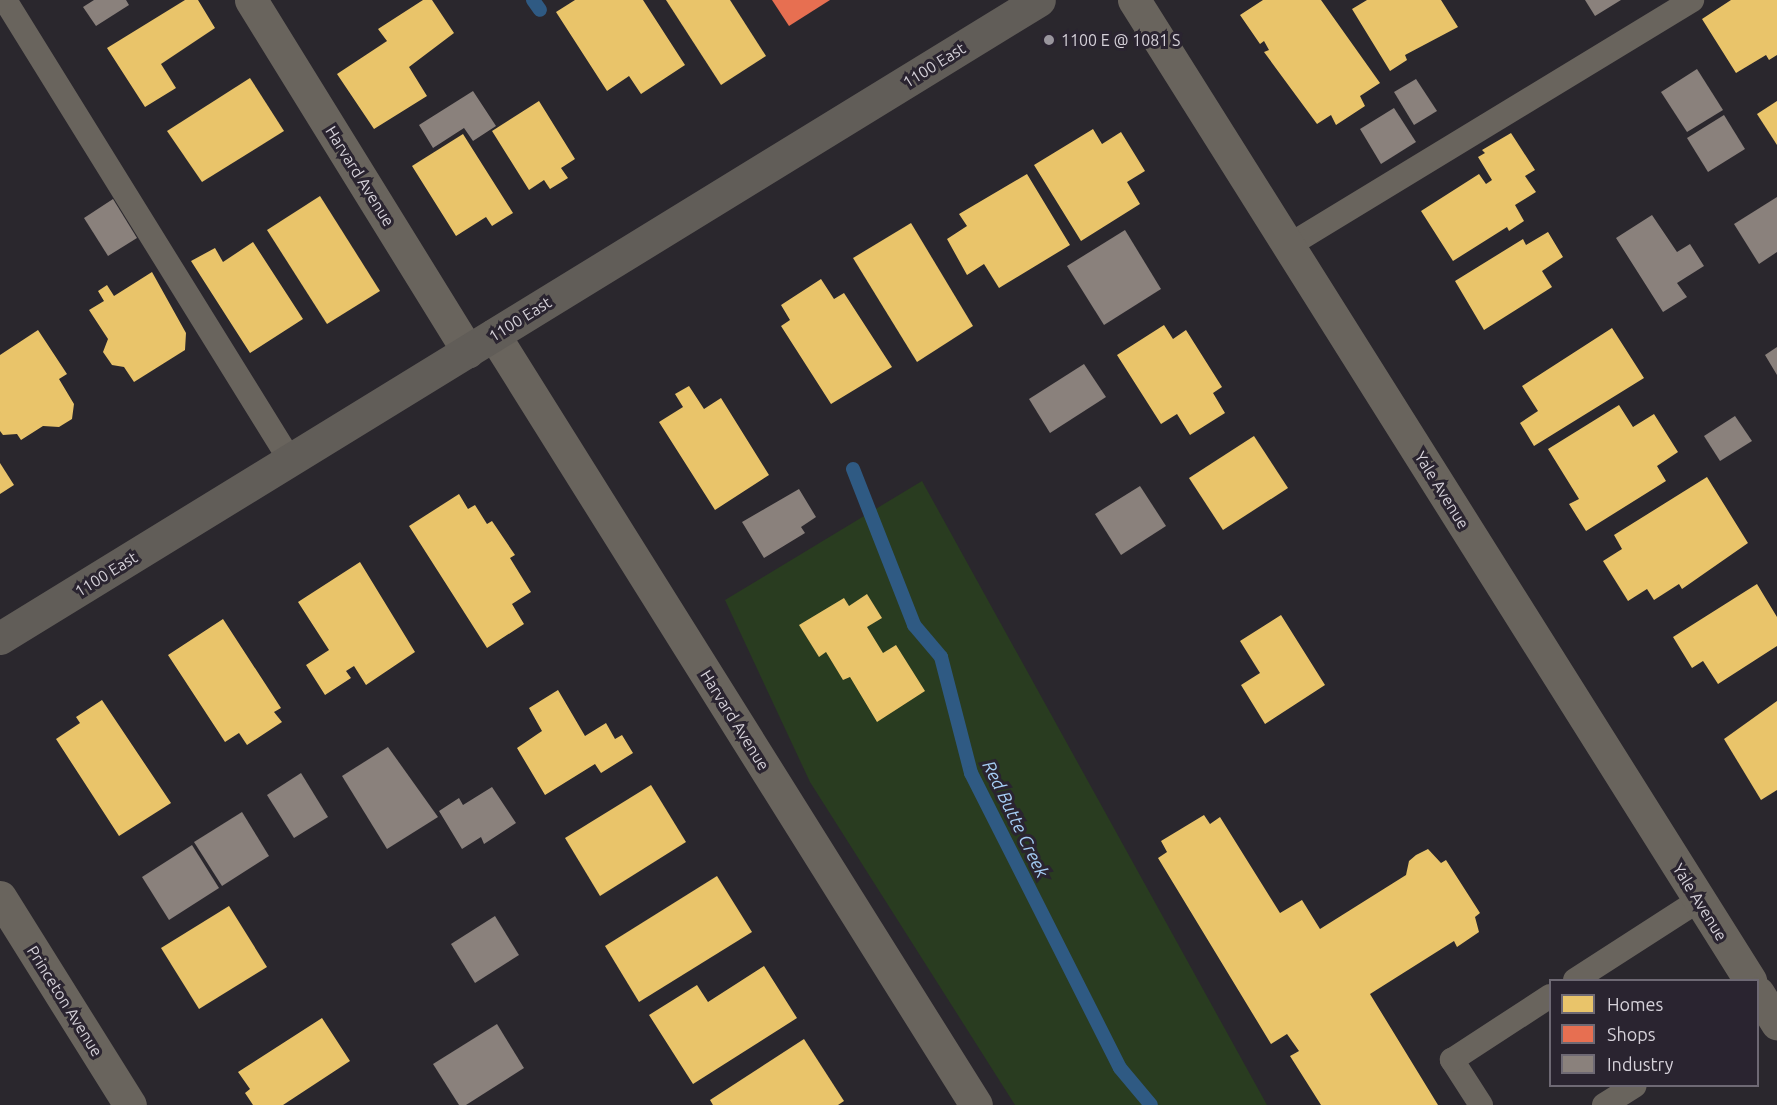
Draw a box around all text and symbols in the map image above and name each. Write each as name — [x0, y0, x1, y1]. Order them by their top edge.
place label: 1100 E @ 1081 S — [1061, 30, 1180, 50]
marker: 1100 E @ 1081 S — [1042, 33, 1056, 47]
street label: 1100 East — [899, 38, 969, 92]
street label: Harvard Avenue — [321, 122, 399, 230]
street label: 1100 East — [485, 292, 555, 346]
street label: Yale Avenue — [1411, 448, 1473, 532]
street label: 1100 East — [71, 547, 141, 601]
street label: Harvard Avenue — [696, 666, 774, 774]
water label: Red Butte Creek — [978, 757, 1054, 881]
street label: Yale Avenue — [1669, 860, 1731, 944]
street label: Princeton Avenue — [23, 942, 107, 1060]
legend — [1549, 979, 1759, 1087]
text: Homes — [1607, 994, 1663, 1014]
text: Shops — [1607, 1024, 1656, 1044]
text: Industry — [1607, 1054, 1673, 1074]

